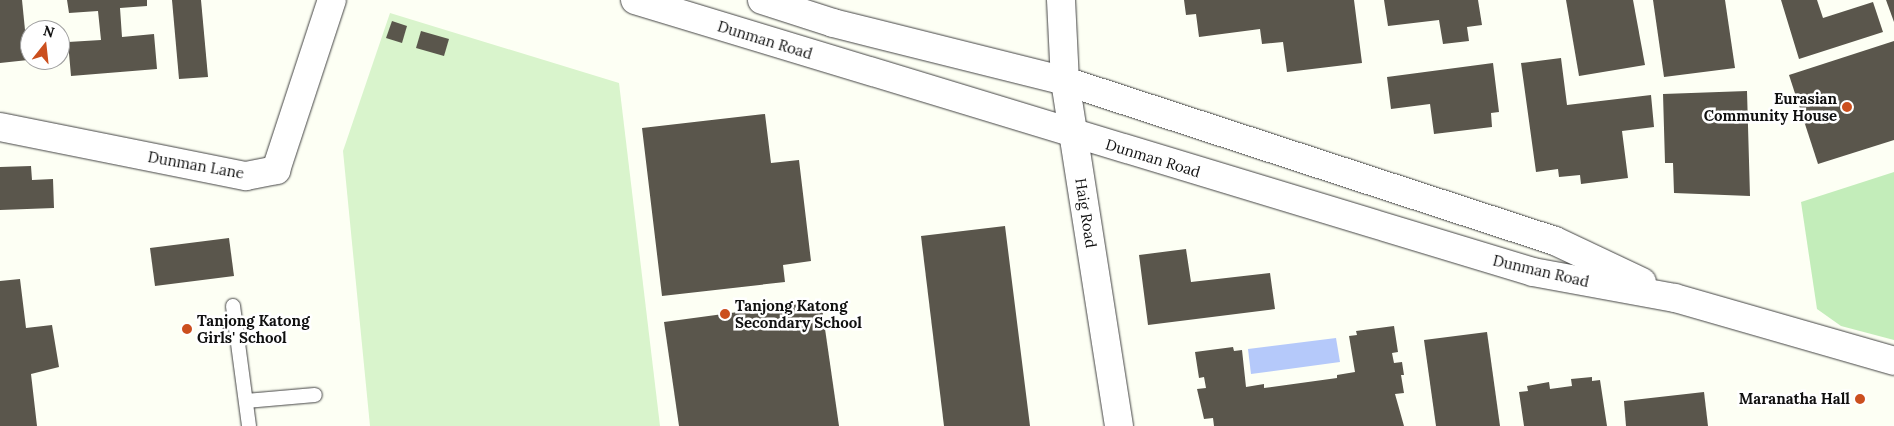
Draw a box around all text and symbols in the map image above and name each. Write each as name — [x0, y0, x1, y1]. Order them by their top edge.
street label: Dunman Road — [715, 17, 815, 63]
north arrow — [20, 20, 70, 70]
text: N — [41, 21, 57, 42]
place label: Eurasian Community House — [1704, 89, 1837, 124]
marker: Eurasian Community House — [1841, 101, 1853, 113]
street label: Dunman Road — [1103, 135, 1203, 181]
street label: Dunman Lane — [146, 148, 246, 182]
street label: Haig Road — [1072, 177, 1100, 249]
street label: Dunman Road — [1491, 251, 1591, 291]
place label: Tanjong Katong Secondary School — [735, 296, 862, 331]
marker: Tanjong Katong Secondary School — [719, 308, 731, 320]
place label: Tanjong Katong Girls' School — [197, 311, 310, 346]
marker: Tanjong Katong Girls' School — [181, 323, 193, 335]
place label: Maranatha Hall — [1739, 390, 1850, 408]
marker: Maranatha Hall — [1854, 393, 1866, 405]

